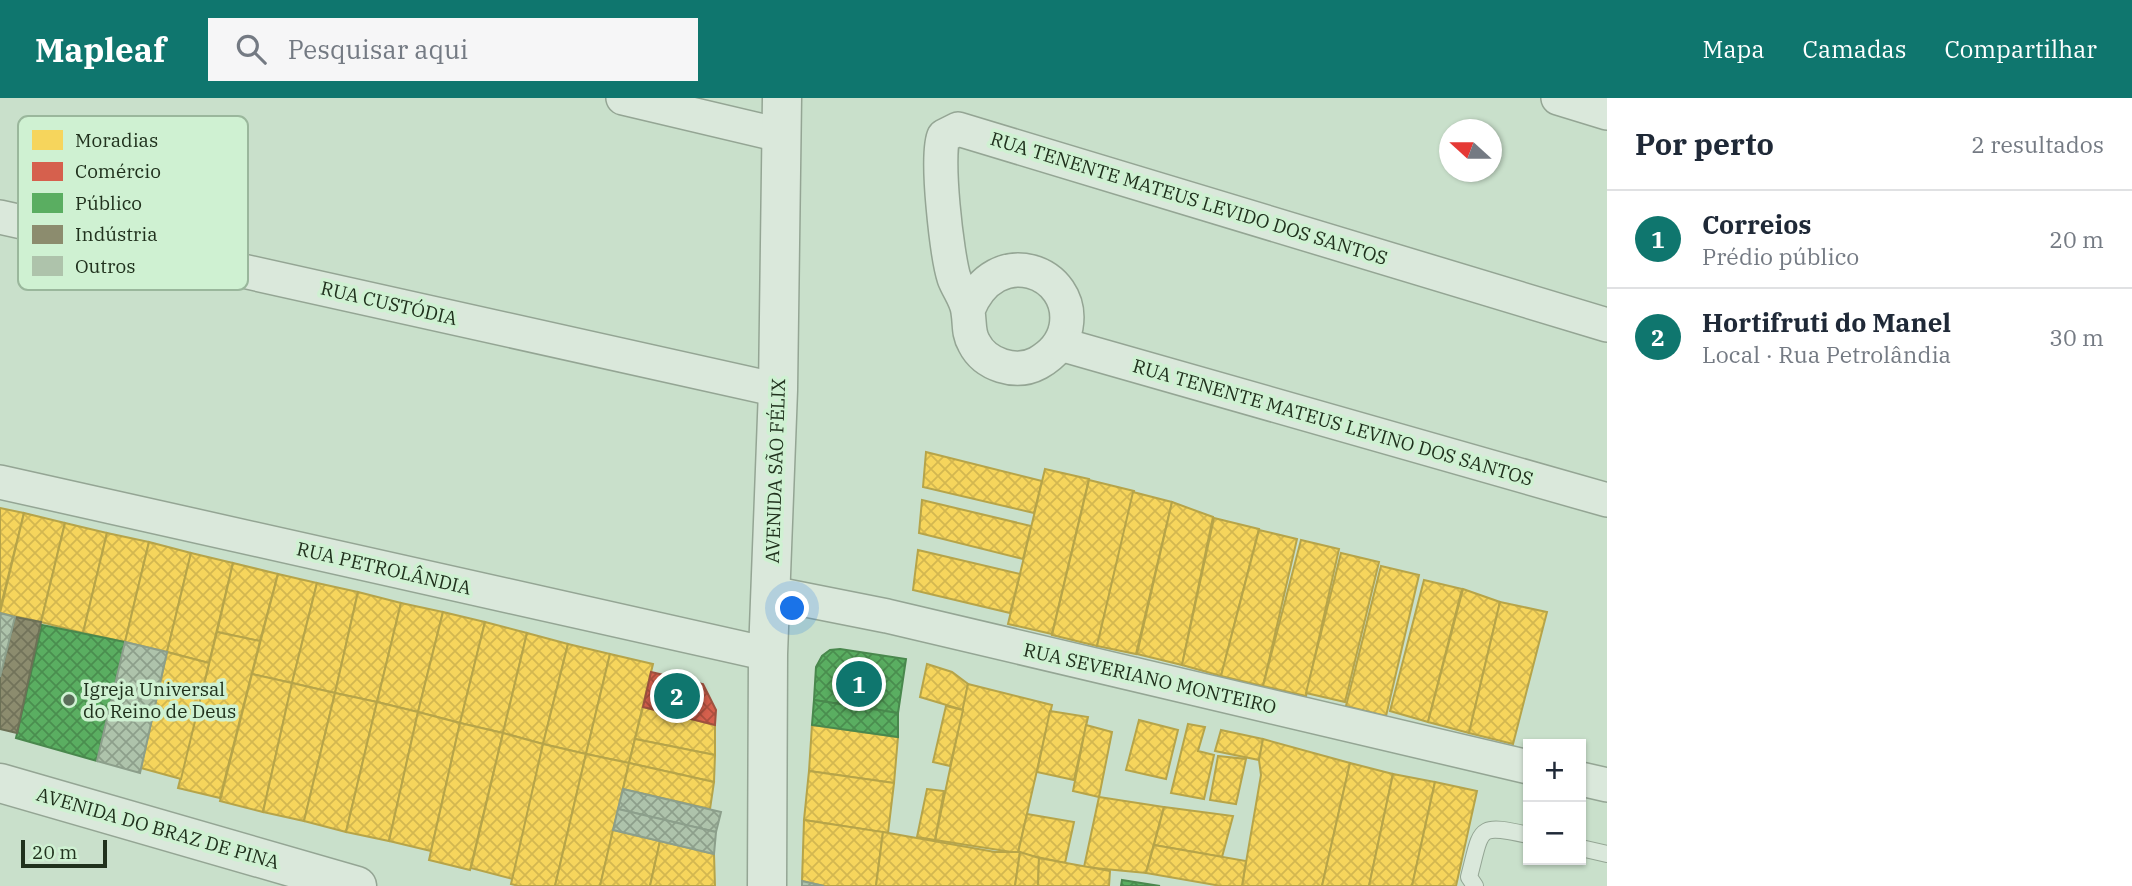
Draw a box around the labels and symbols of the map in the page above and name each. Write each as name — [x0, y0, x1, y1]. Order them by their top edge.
legend — [18, 116, 248, 290]
north arrow — [1439, 119, 1502, 182]
street label: RUA TENENTE MATEUS LEVIDO DOS SANTOS — [987, 126, 1391, 270]
text: Moradias — [75, 128, 158, 152]
text: Comércio — [75, 159, 161, 183]
text: Público — [75, 191, 142, 215]
text: Indústria — [75, 222, 158, 246]
text: Outros — [75, 254, 135, 278]
street label: RUA CUSTÓDIA — [318, 276, 460, 330]
street label: RUA TENENTE MATEUS LEVINO DOS SANTOS — [1130, 353, 1536, 491]
street label: AVENIDA SÃO FÉLIX — [760, 378, 790, 564]
street label: RUA PETROLÂNDIA — [294, 536, 474, 600]
your location — [775, 591, 809, 625]
street label: RUA SEVERIANO MONTEIRO — [1021, 637, 1279, 719]
pin: 1 — [836, 658, 882, 710]
pin: 2 — [654, 670, 700, 722]
place label: Igreja Universal do Reino de Deus — [83, 677, 236, 723]
marker: Igreja Universal do Reino de Deus — [61, 692, 77, 708]
street label: AVENIDA DO BRAZ DE PINA — [34, 782, 282, 874]
scale bar — [21, 837, 107, 869]

